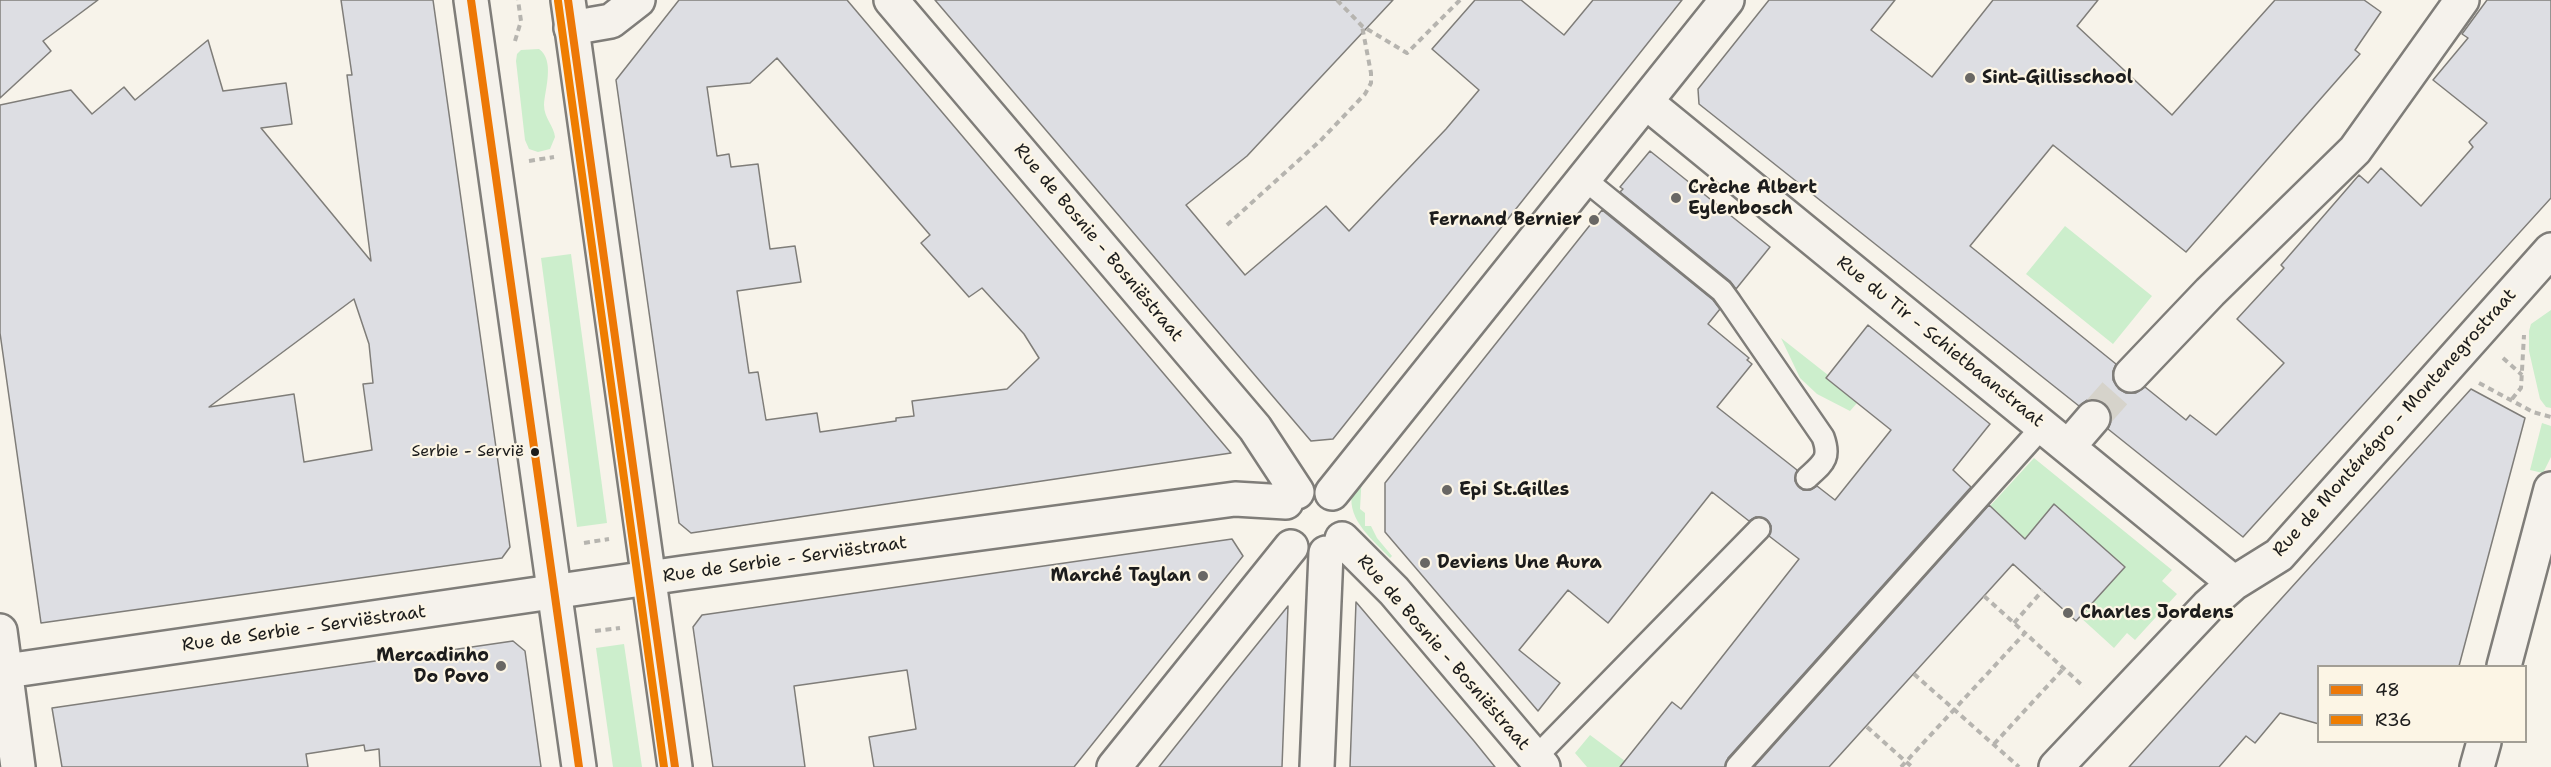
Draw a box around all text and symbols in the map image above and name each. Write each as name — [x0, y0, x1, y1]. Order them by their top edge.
place label: Sint-Gillisschool — [1982, 67, 2133, 89]
marker: Sint-Gillisschool — [1963, 71, 1977, 85]
street label: Rue de Bosnie - Bosniëstraat — [1009, 140, 1187, 346]
place label: Crèche Albert Eylenbosch — [1688, 177, 1817, 219]
marker: Crèche Albert Eylenbosch — [1669, 191, 1683, 205]
place label: Fernand Bernier — [1429, 209, 1582, 231]
marker: Fernand Bernier — [1587, 213, 1601, 227]
street label: Rue du Tir - Schietbaanstraat — [1832, 252, 2048, 432]
street label: Rue de Monténégro - Montenegrostraat — [2269, 285, 2521, 561]
place label: Serbie - Servië — [411, 442, 524, 462]
marker: Serbie - Servië — [529, 446, 541, 458]
place label: Epi St.Gilles — [1459, 479, 1569, 501]
marker: Epi St.Gilles — [1440, 483, 1454, 497]
street label: Rue de Serbie - Serviëstraat — [662, 532, 908, 588]
street label: Rue de Bosnie - Bosniëstraat — [1352, 551, 1534, 755]
place label: Deviens Une Aura — [1437, 552, 1602, 574]
marker: Deviens Une Aura — [1418, 556, 1432, 570]
place label: Marché Taylan — [1051, 565, 1191, 587]
marker: Marché Taylan — [1196, 569, 1210, 583]
street label: Rue de Serbie - Serviëstraat — [181, 601, 427, 657]
place label: Charles Jordens — [2080, 602, 2234, 624]
marker: Charles Jordens — [2061, 606, 2075, 620]
place label: Mercadinho Do Povo — [376, 645, 489, 688]
marker: Mercadinho Do Povo — [494, 659, 508, 673]
legend — [2317, 665, 2527, 743]
text: 48 — [2375, 678, 2400, 702]
text: R36 — [2375, 708, 2412, 732]

